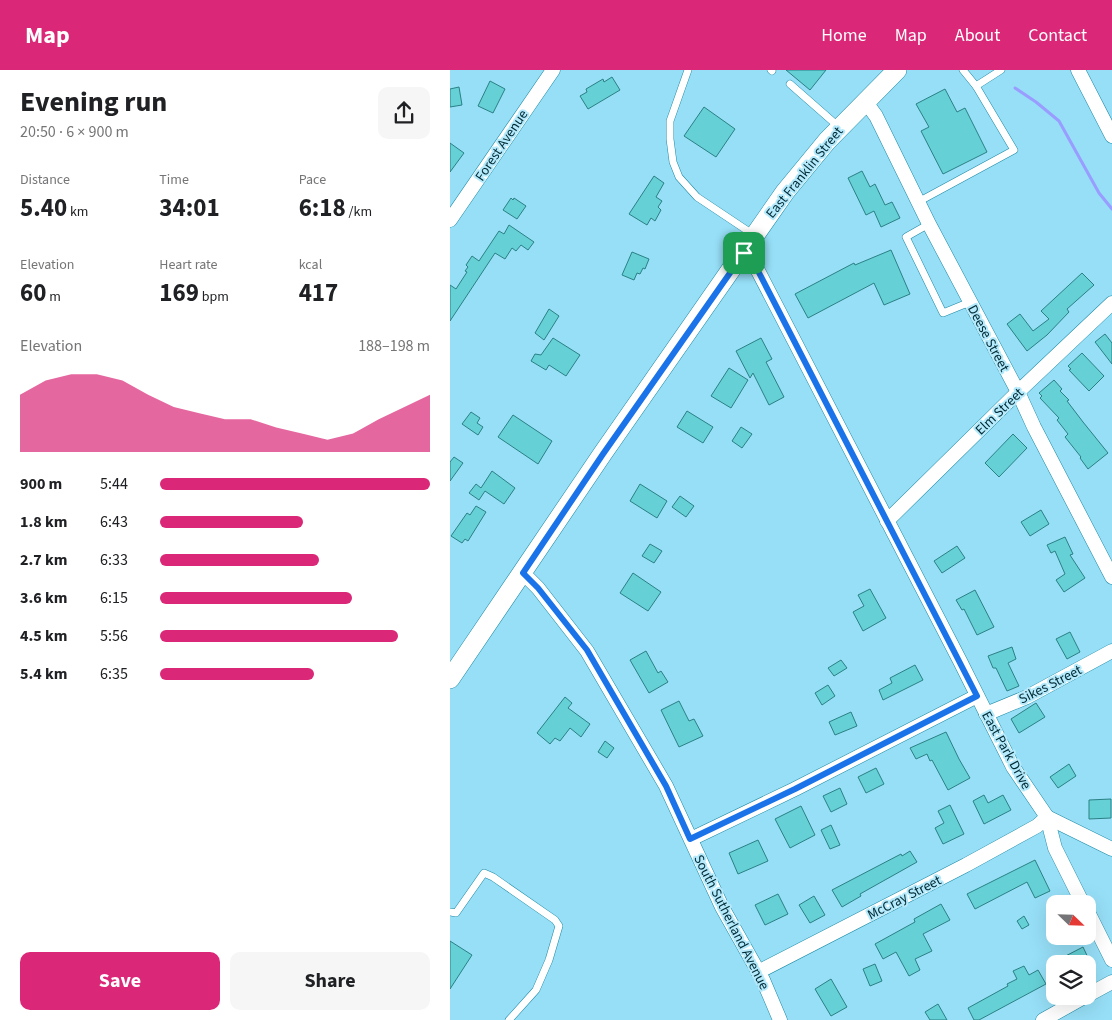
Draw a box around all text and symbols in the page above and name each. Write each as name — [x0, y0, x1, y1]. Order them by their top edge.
text: Map — [25, 18, 70, 53]
text: Home — [821, 23, 867, 48]
text: Map — [895, 23, 927, 48]
text: About — [955, 23, 1000, 48]
text: Contact — [1028, 23, 1087, 48]
text: Evening run — [20, 82, 167, 122]
button: share — [378, 87, 430, 139]
street label: Forest Avenue — [471, 106, 533, 185]
text: 20:50 · 6 × 900 m — [20, 121, 129, 143]
street label: East Franklin Street — [761, 122, 848, 223]
text: Distance — [20, 170, 70, 190]
text: Time — [159, 170, 189, 190]
text: Pace — [299, 170, 326, 190]
text: 5.40 — [20, 190, 67, 226]
text: 34:01 — [159, 190, 220, 226]
text: 6:18 — [299, 190, 346, 226]
text: km — [67, 202, 88, 222]
text: /km — [346, 202, 372, 222]
pin — [723, 232, 765, 274]
icon: arrive — [730, 239, 758, 267]
text: Elevation — [20, 255, 75, 275]
text: Heart rate — [159, 255, 218, 275]
text: kcal — [299, 255, 322, 275]
text: 60 — [20, 275, 46, 311]
text: 169 — [159, 275, 199, 311]
text: 417 — [299, 275, 338, 311]
text: m — [46, 287, 61, 307]
text: bpm — [199, 287, 229, 307]
street label: Deese Street — [962, 301, 1014, 376]
text: Elevation — [20, 335, 82, 357]
text: 188–198 m — [358, 335, 430, 357]
street label: Elm Street — [971, 383, 1029, 440]
text: 900 m — [20, 473, 62, 495]
text: 5:44 — [100, 473, 128, 495]
text: 1.8 km — [20, 511, 67, 533]
text: 6:43 — [100, 511, 128, 533]
text: 2.7 km — [20, 549, 67, 571]
text: 6:33 — [100, 549, 128, 571]
text: 3.6 km — [20, 587, 67, 609]
text: 6:15 — [100, 587, 128, 609]
text: 4.5 km — [20, 625, 67, 647]
text: 5:56 — [100, 625, 128, 647]
street label: Sikes Street — [1015, 660, 1086, 709]
text: 5.4 km — [20, 663, 67, 685]
text: 6:35 — [100, 663, 128, 685]
street label: East Park Drive — [976, 708, 1036, 793]
street label: South Sutherland Avenue — [688, 851, 774, 993]
street label: McCray Street — [864, 871, 945, 925]
north arrow — [1046, 895, 1096, 945]
map controls — [1046, 895, 1096, 1005]
button: Save — [20, 952, 220, 1010]
button: Share — [230, 952, 430, 1010]
button: layers — [1046, 955, 1096, 1005]

